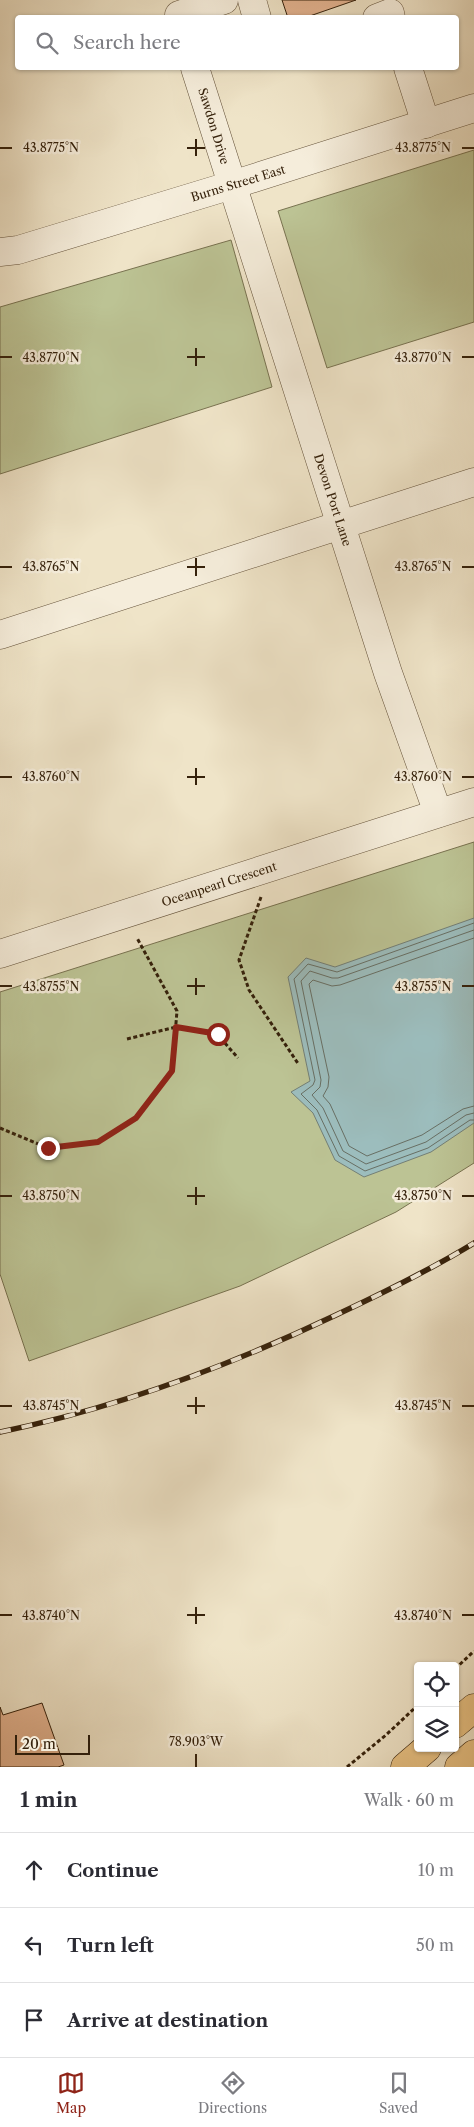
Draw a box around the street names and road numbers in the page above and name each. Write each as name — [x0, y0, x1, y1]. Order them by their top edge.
street label: Sawdon Drive — [195, 86, 233, 166]
street label: Burns Street East — [189, 161, 288, 204]
street label: Devon Port Lane — [311, 452, 355, 548]
street label: Oceanpearl Crescent — [160, 858, 279, 910]

